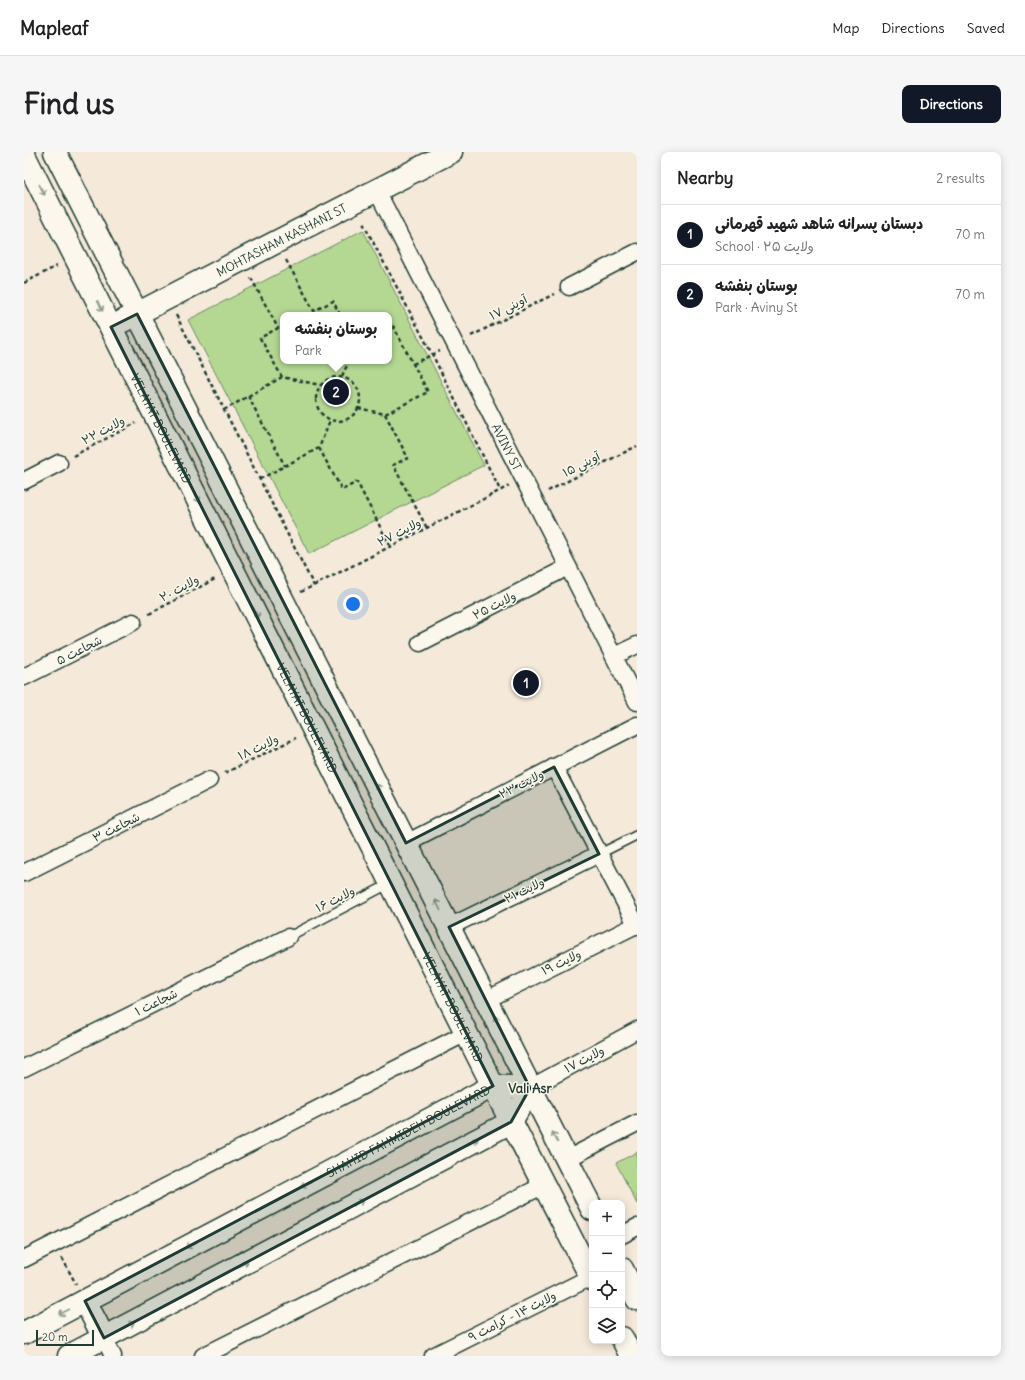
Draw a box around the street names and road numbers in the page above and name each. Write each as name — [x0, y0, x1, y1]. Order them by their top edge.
street label: MOHTASHAM KASHANI ST — [214, 200, 349, 279]
street label: آوینی ۱۷ — [487, 291, 531, 324]
street label: VELAYAT BOULEVARD — [128, 371, 196, 486]
street label: ولایت ۲۲ — [79, 412, 128, 448]
street label: AVINY ST — [489, 421, 525, 473]
street label: آوینی ۱۵ — [560, 448, 604, 481]
street label: ولایت ۲۷ — [375, 515, 424, 550]
street label: ولایت ۲۰ — [157, 571, 202, 605]
street label: ولایت ۲۵ — [470, 588, 519, 623]
street label: شجاعت ۵ — [54, 632, 105, 669]
street label: VELAYAT BOULEVARD — [274, 660, 341, 775]
street label: ولایت ۱۸ — [235, 731, 281, 764]
street label: ولایت ۲۳ — [496, 766, 546, 803]
street label: شجاعت ۳ — [90, 809, 143, 846]
street label: ولایت ۲۱ — [501, 874, 547, 907]
street label: ولایت ۱۶ — [313, 883, 358, 916]
street label: ولایت ۱۹ — [539, 946, 584, 979]
street label: VELAYAT BOULEVARD — [419, 950, 487, 1064]
street label: شجاعت ۱ — [132, 985, 180, 1020]
street label: ولایت ۱۷ — [561, 1042, 607, 1077]
street label: SHAHID FAHMIDEH BOULEVARD — [324, 1082, 492, 1180]
street label: ولایت ۱۴ - کرامت ۹ — [466, 1287, 559, 1345]

